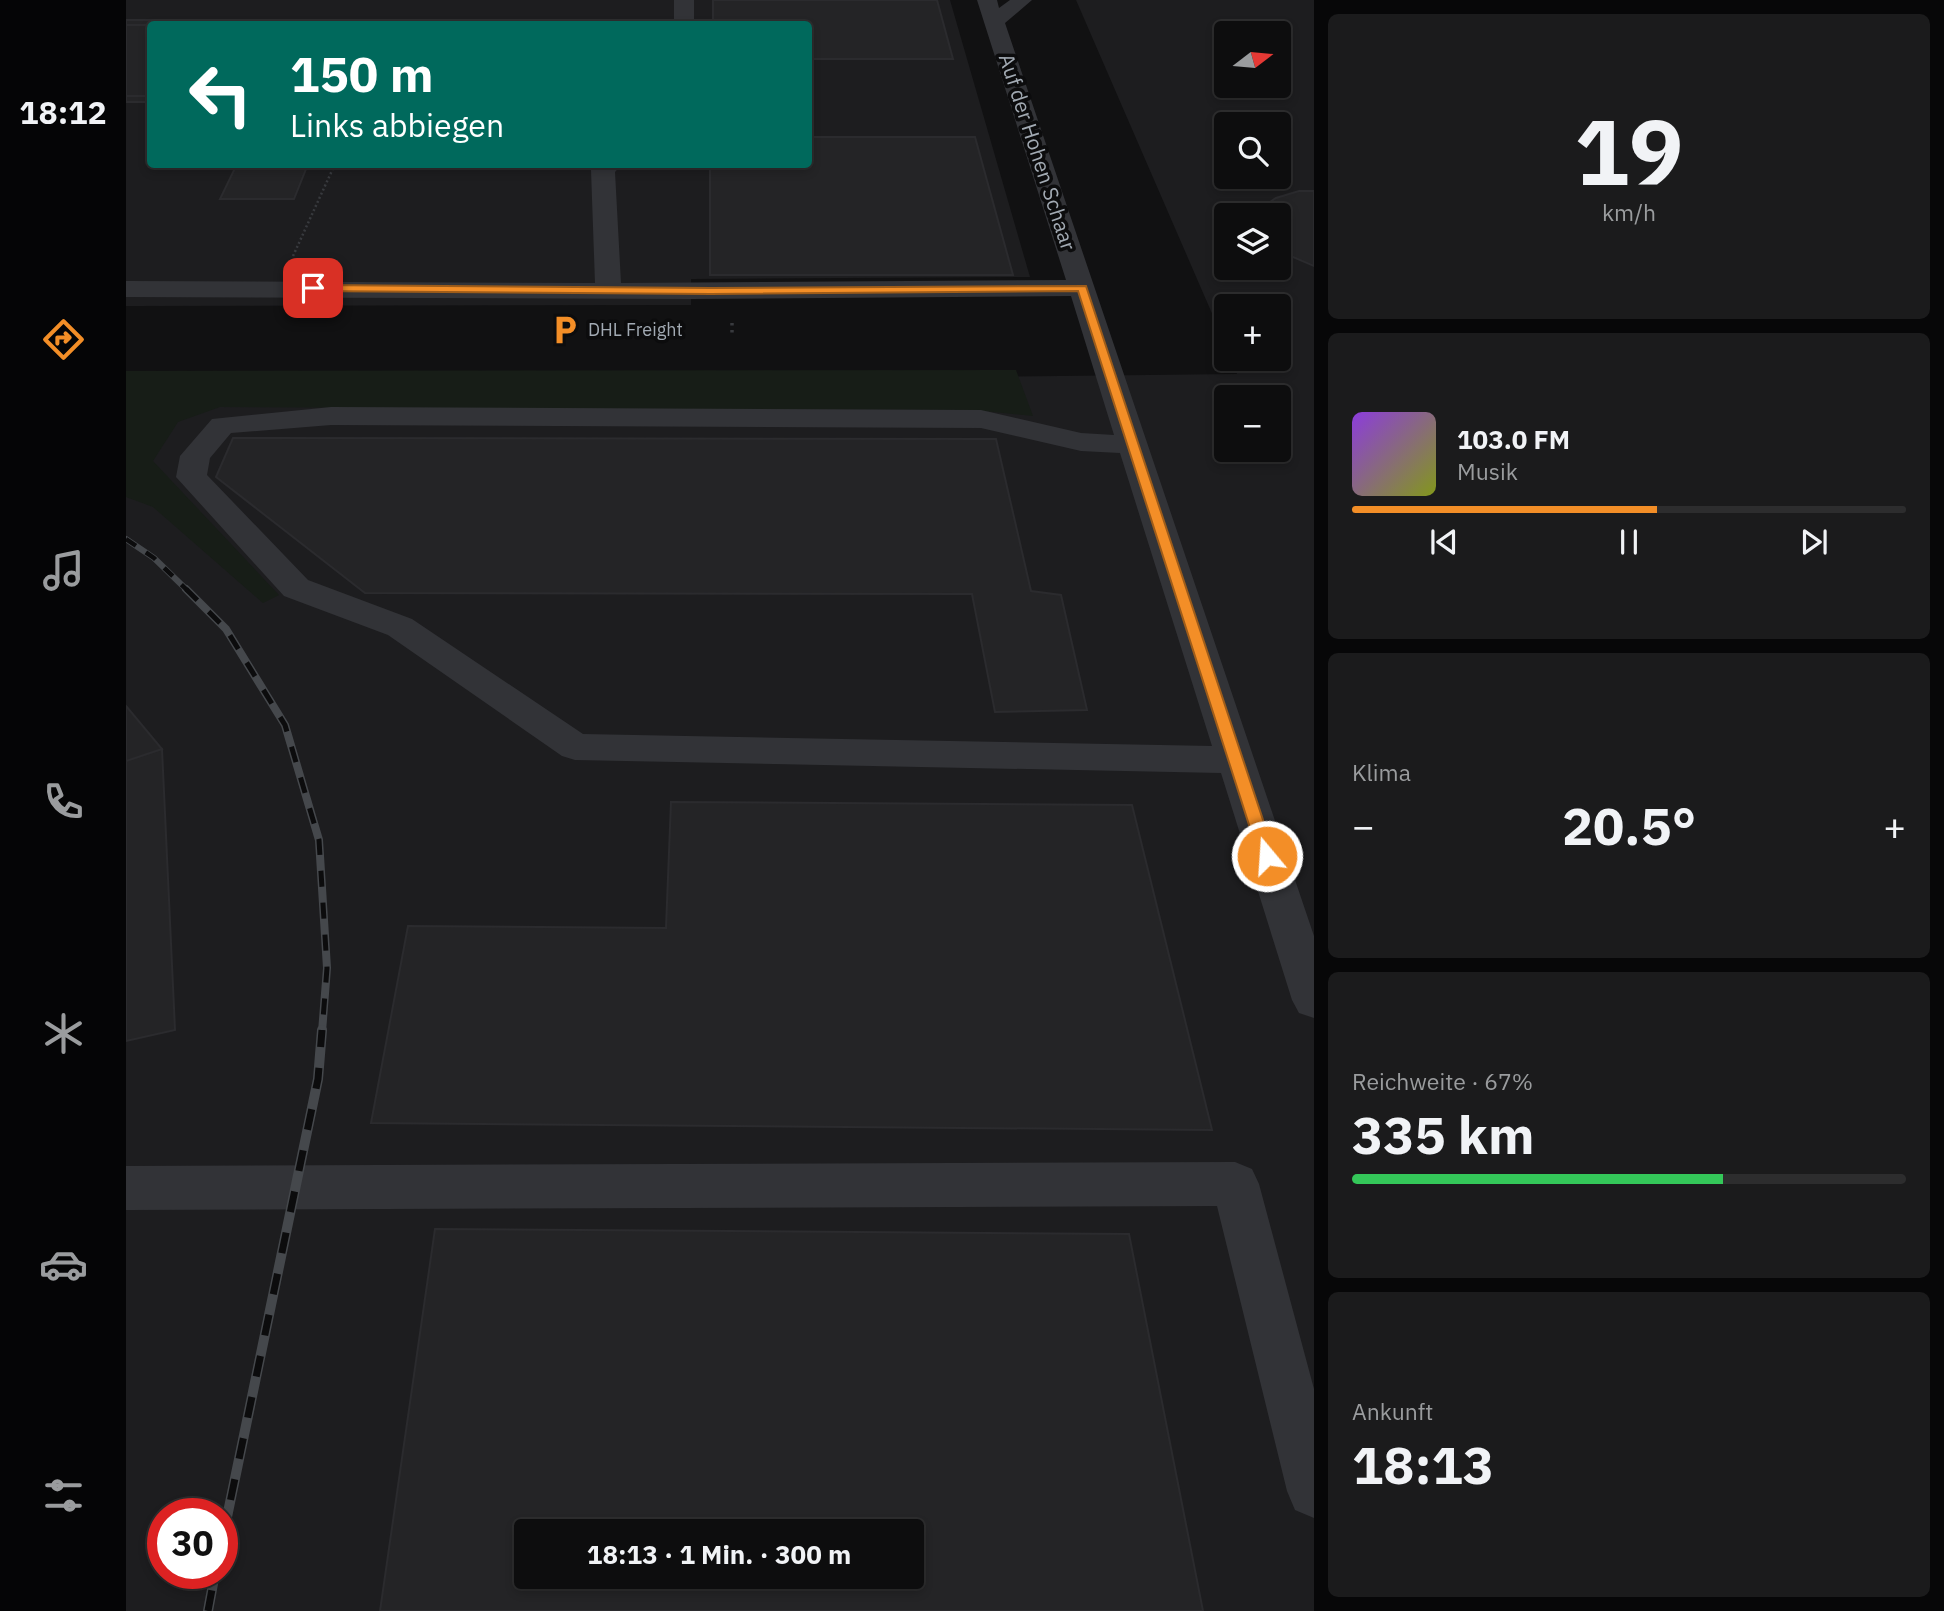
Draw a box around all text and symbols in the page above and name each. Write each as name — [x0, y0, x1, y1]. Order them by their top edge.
north arrow — [1214, 21, 1292, 98]
map controls — [1214, 21, 1291, 462]
text: 150 m — [290, 42, 434, 105]
icon: left — [175, 49, 266, 140]
street label: Auf der Hohen Schaar — [993, 50, 1083, 254]
text: 18:12 — [19, 91, 107, 133]
text: 19 — [1574, 92, 1684, 210]
text: Links abbiegen — [290, 104, 504, 146]
button: search — [1214, 112, 1291, 189]
text: km/h — [1602, 197, 1656, 227]
button: layers — [1214, 203, 1291, 280]
pin — [283, 258, 343, 318]
icon: arrive — [294, 269, 332, 307]
button: + — [1214, 294, 1291, 371]
parking icon: DHL Freight — [548, 313, 582, 347]
icon: directions — [39, 315, 88, 364]
place label: DHL Freight — [588, 318, 683, 341]
button: − — [1214, 385, 1291, 462]
text: 103.0 FM — [1457, 422, 1570, 456]
text: Musik — [1457, 456, 1518, 486]
icon: previous — [1425, 523, 1463, 561]
icon: pause — [1610, 523, 1648, 561]
icon: next — [1795, 523, 1833, 561]
icon: music — [39, 546, 88, 595]
text: Klima — [1352, 757, 1411, 787]
icon: phone — [39, 777, 88, 826]
text: 20.5° — [1562, 792, 1696, 859]
text: − — [1352, 801, 1375, 850]
text: + — [1883, 801, 1906, 850]
position arrow — [1230, 819, 1304, 893]
icon: climate — [39, 1009, 88, 1058]
text: Reichweite · 67% — [1352, 1066, 1533, 1096]
text: 335 km — [1352, 1101, 1534, 1168]
icon: car — [39, 1240, 88, 1289]
text: Ankunft — [1352, 1396, 1433, 1426]
text: 18:13 — [1352, 1431, 1494, 1498]
icon: filters — [39, 1471, 88, 1520]
speed limit sign: 30 — [147, 1498, 238, 1589]
text: 18:13 · 1 Min. · 300 m — [587, 1537, 851, 1571]

